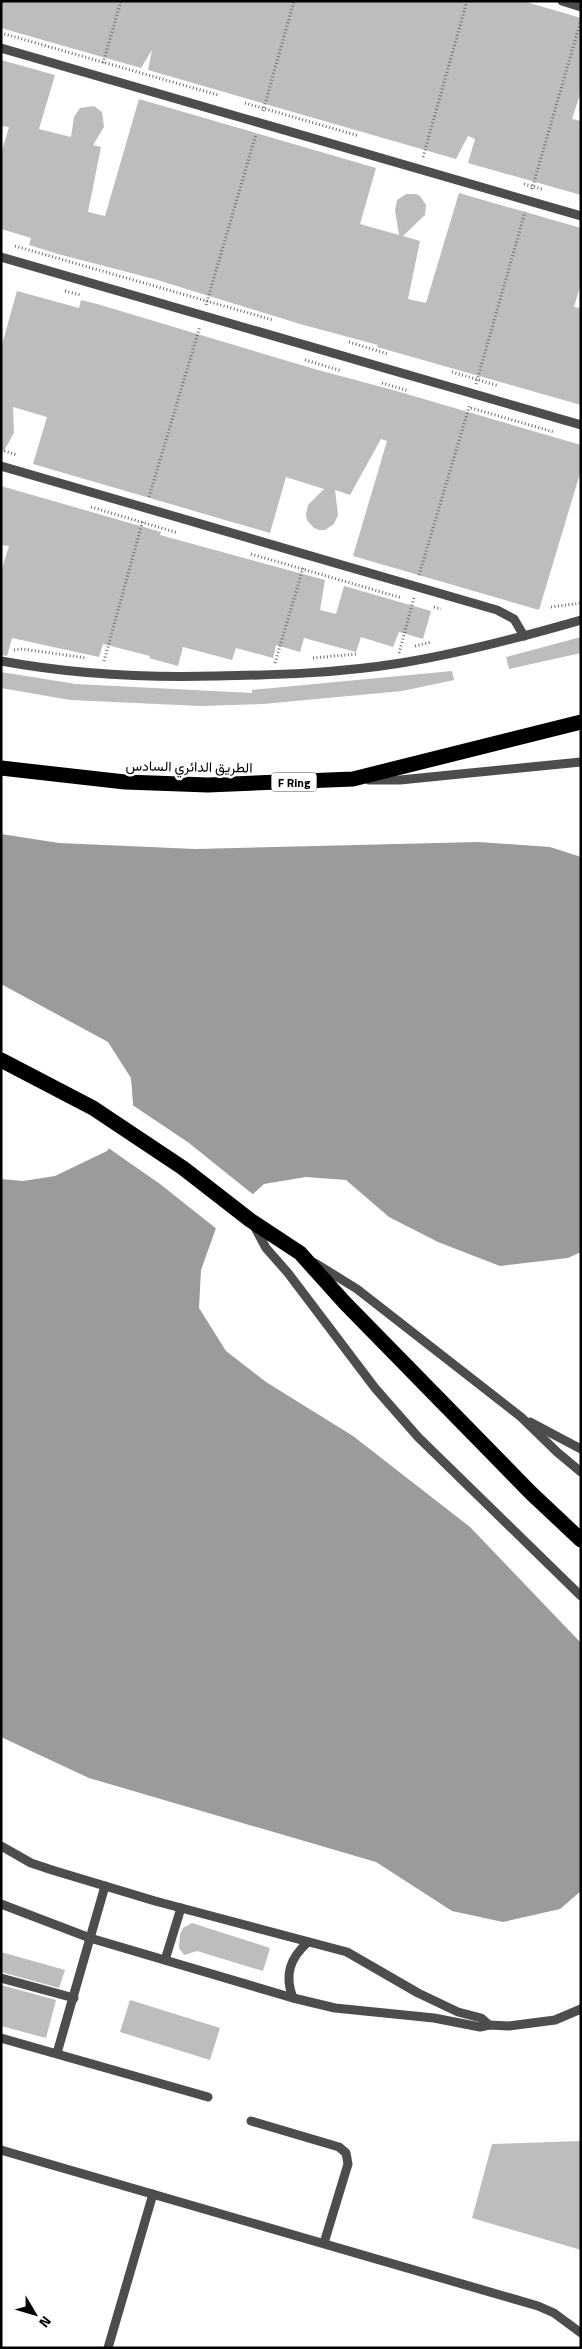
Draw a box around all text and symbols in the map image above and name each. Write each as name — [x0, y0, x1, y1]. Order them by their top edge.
street label: الطريق الدائري السادس — [125, 754, 253, 780]
road number: F Ring — [272, 772, 316, 792]
north arrow — [10, 2289, 60, 2339]
text: N — [34, 2312, 57, 2333]

